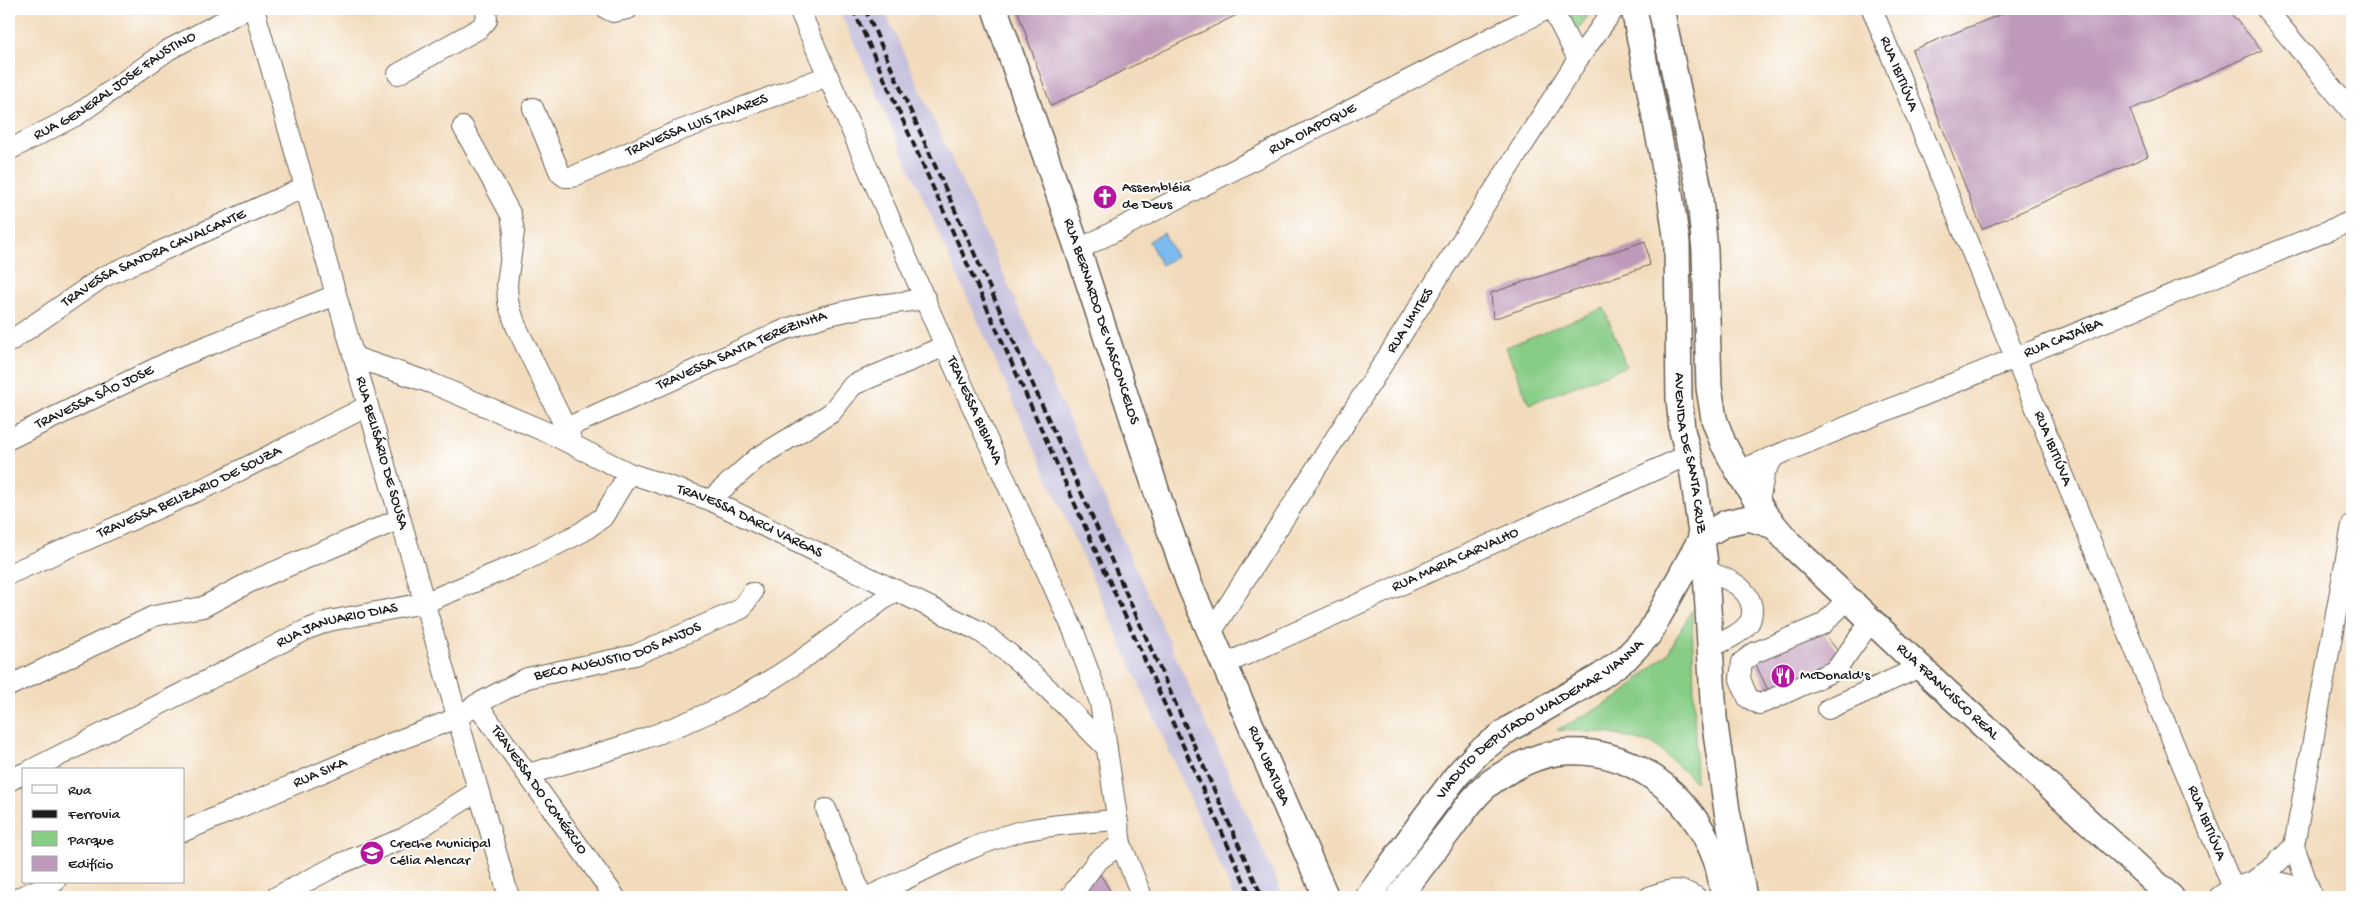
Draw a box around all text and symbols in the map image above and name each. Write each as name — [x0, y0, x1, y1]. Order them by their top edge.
street label: RUA GENERAL JOSE FAUSTINO — [31, 28, 199, 145]
street label: RUA IBITIÚVA — [1875, 34, 1922, 115]
street label: TRAVESSA LUIS TAVARES — [622, 90, 770, 162]
street label: RUA OIAPOQUE — [1266, 99, 1360, 159]
place label: Assembléia de Deus — [1122, 179, 1191, 214]
church icon: Assembléia de Deus — [1092, 184, 1118, 210]
street label: TRAVESSA SANDRA CAVALCANTE — [57, 205, 249, 312]
street label: RUA BERNARDO DE VASCONCELOS — [1059, 216, 1143, 427]
street label: RUA LIMITES — [1383, 285, 1438, 357]
street label: TRAVESSA SANTA TEREZINHA — [653, 307, 830, 395]
street label: RUA CAJAÍBA — [2021, 314, 2106, 363]
street label: TRAVESSA BIBIANA — [941, 353, 1007, 468]
street label: TRAVESSA SĀO JOSE — [31, 361, 157, 434]
street label: AVENIDA DE SANTA CRUZ — [1670, 372, 1710, 535]
street label: RUA BELISÁRIO DE SOUSA — [351, 375, 412, 533]
street label: RUA IBITIÚVA — [2029, 408, 2076, 489]
street label: TRAVESSA BELIZARIO DE SOUZA — [94, 441, 286, 543]
street label: TRAVESSA DARCI VARGAS — [673, 480, 826, 562]
street label: RUA MARIA CARVALHO — [1389, 524, 1522, 596]
street label: RUA JANUARIO DIAS — [274, 599, 399, 652]
street label: BECO AUGUSTIO DOS ANJOS — [531, 618, 704, 685]
street label: VIADUTO DEPUTADO WALDEMAR VIANNA — [1432, 635, 1648, 804]
street label: RUA FRANCISCO REAL — [1892, 640, 2003, 745]
restaurant icon: McDonald's — [1770, 663, 1796, 689]
place label: McDonald's — [1800, 667, 1870, 685]
street label: TRAVESSA DO COMÉRCIO — [486, 721, 591, 858]
street label: RUA UBATUBA — [1243, 723, 1294, 809]
street label: RUA SIKA — [291, 753, 351, 793]
legend — [22, 768, 185, 884]
text: Rua — [68, 782, 92, 800]
street label: RUA IBITIÚVA — [2183, 783, 2230, 864]
text: Ferrovia — [67, 806, 121, 824]
text: Parque — [67, 832, 114, 850]
place label: Creche Municipal Célia Alencar — [390, 835, 491, 870]
school or university icon: Creche Municipal Célia Alencar — [359, 840, 385, 866]
text: Edifício — [68, 856, 114, 874]

